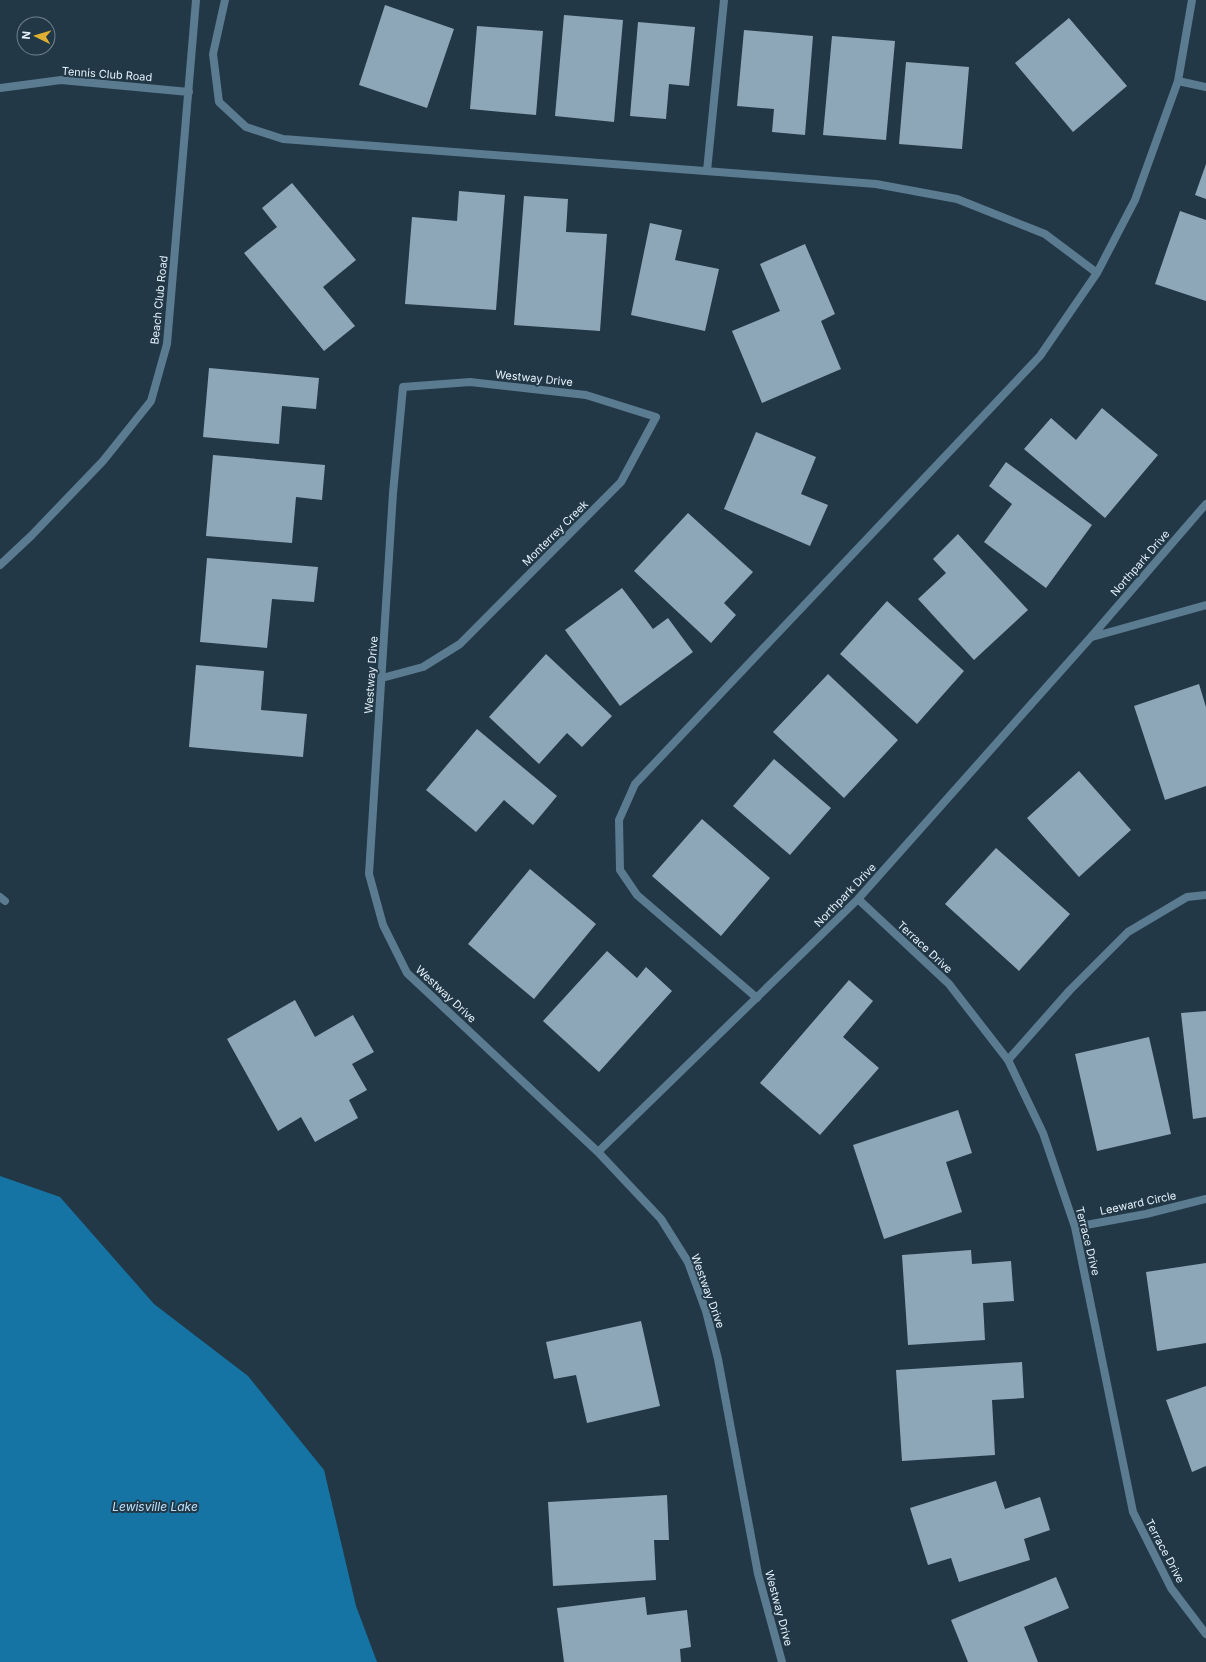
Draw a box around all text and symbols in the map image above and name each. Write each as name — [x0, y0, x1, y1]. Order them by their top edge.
north arrow — [16, 16, 56, 56]
text: N — [19, 30, 33, 40]
street label: Tennis Club Road — [61, 64, 153, 84]
street label: Beach Club Road — [147, 255, 171, 345]
street label: Westway Drive — [495, 367, 573, 389]
street label: Monterrey Creek — [519, 497, 591, 569]
street label: Northpark Drive — [1107, 527, 1173, 599]
street label: Westway Drive — [361, 636, 381, 714]
street label: Northpark Drive — [811, 860, 879, 930]
street label: Terrace Drive — [894, 918, 956, 976]
street label: Westway Drive — [413, 962, 479, 1026]
street label: Leeward Circle — [1098, 1188, 1178, 1218]
street label: Terrace Drive — [1073, 1205, 1103, 1277]
street label: Westway Drive — [688, 1252, 728, 1330]
water label: Lewisville Lake — [112, 1499, 198, 1514]
street label: Terrace Drive — [1142, 1517, 1188, 1585]
street label: Westway Drive — [762, 1569, 796, 1647]

